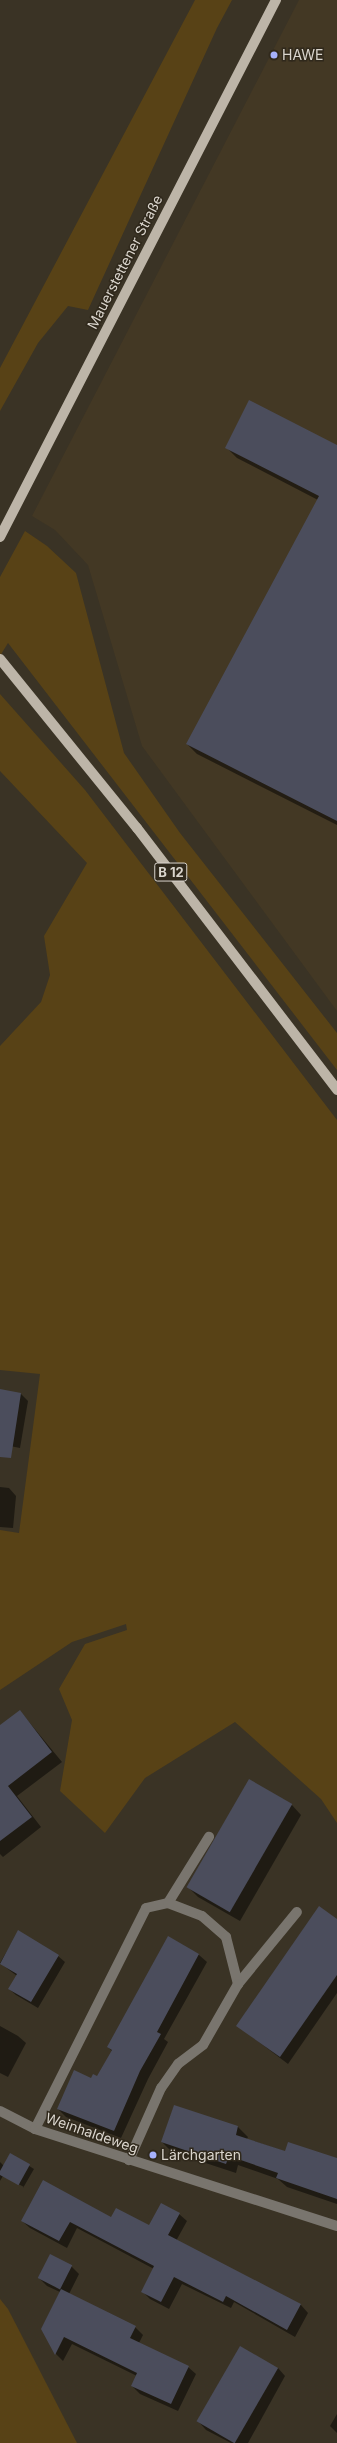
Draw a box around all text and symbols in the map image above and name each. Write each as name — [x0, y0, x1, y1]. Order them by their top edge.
place label: HAWE — [282, 47, 323, 63]
marker: HAWE — [269, 50, 279, 60]
street label: Mauerstettener Straße — [84, 192, 166, 332]
road number: B 12 — [154, 861, 188, 883]
street label: Weinhaldeweg — [43, 2109, 141, 2157]
place label: Lärchgarten — [161, 2147, 241, 2163]
marker: Lärchgarten — [148, 2150, 158, 2160]

